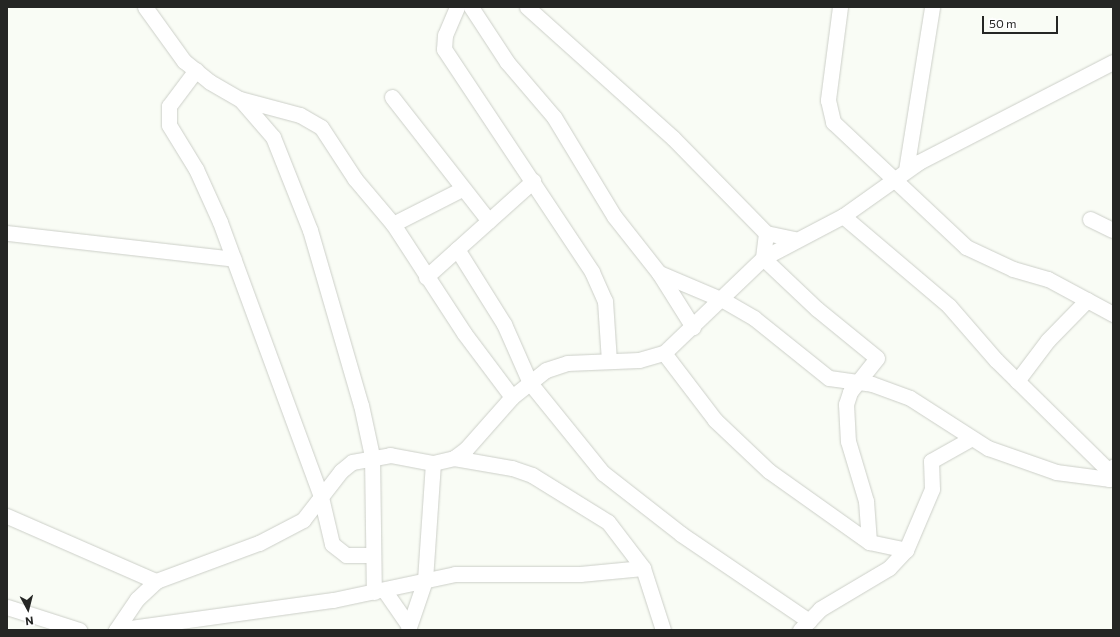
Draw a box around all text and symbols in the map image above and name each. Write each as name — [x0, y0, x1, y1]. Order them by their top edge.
scale bar — [984, 8, 1060, 34]
text: 50 m — [989, 16, 1017, 30]
north arrow — [8, 589, 48, 629]
text: N — [25, 614, 34, 628]

